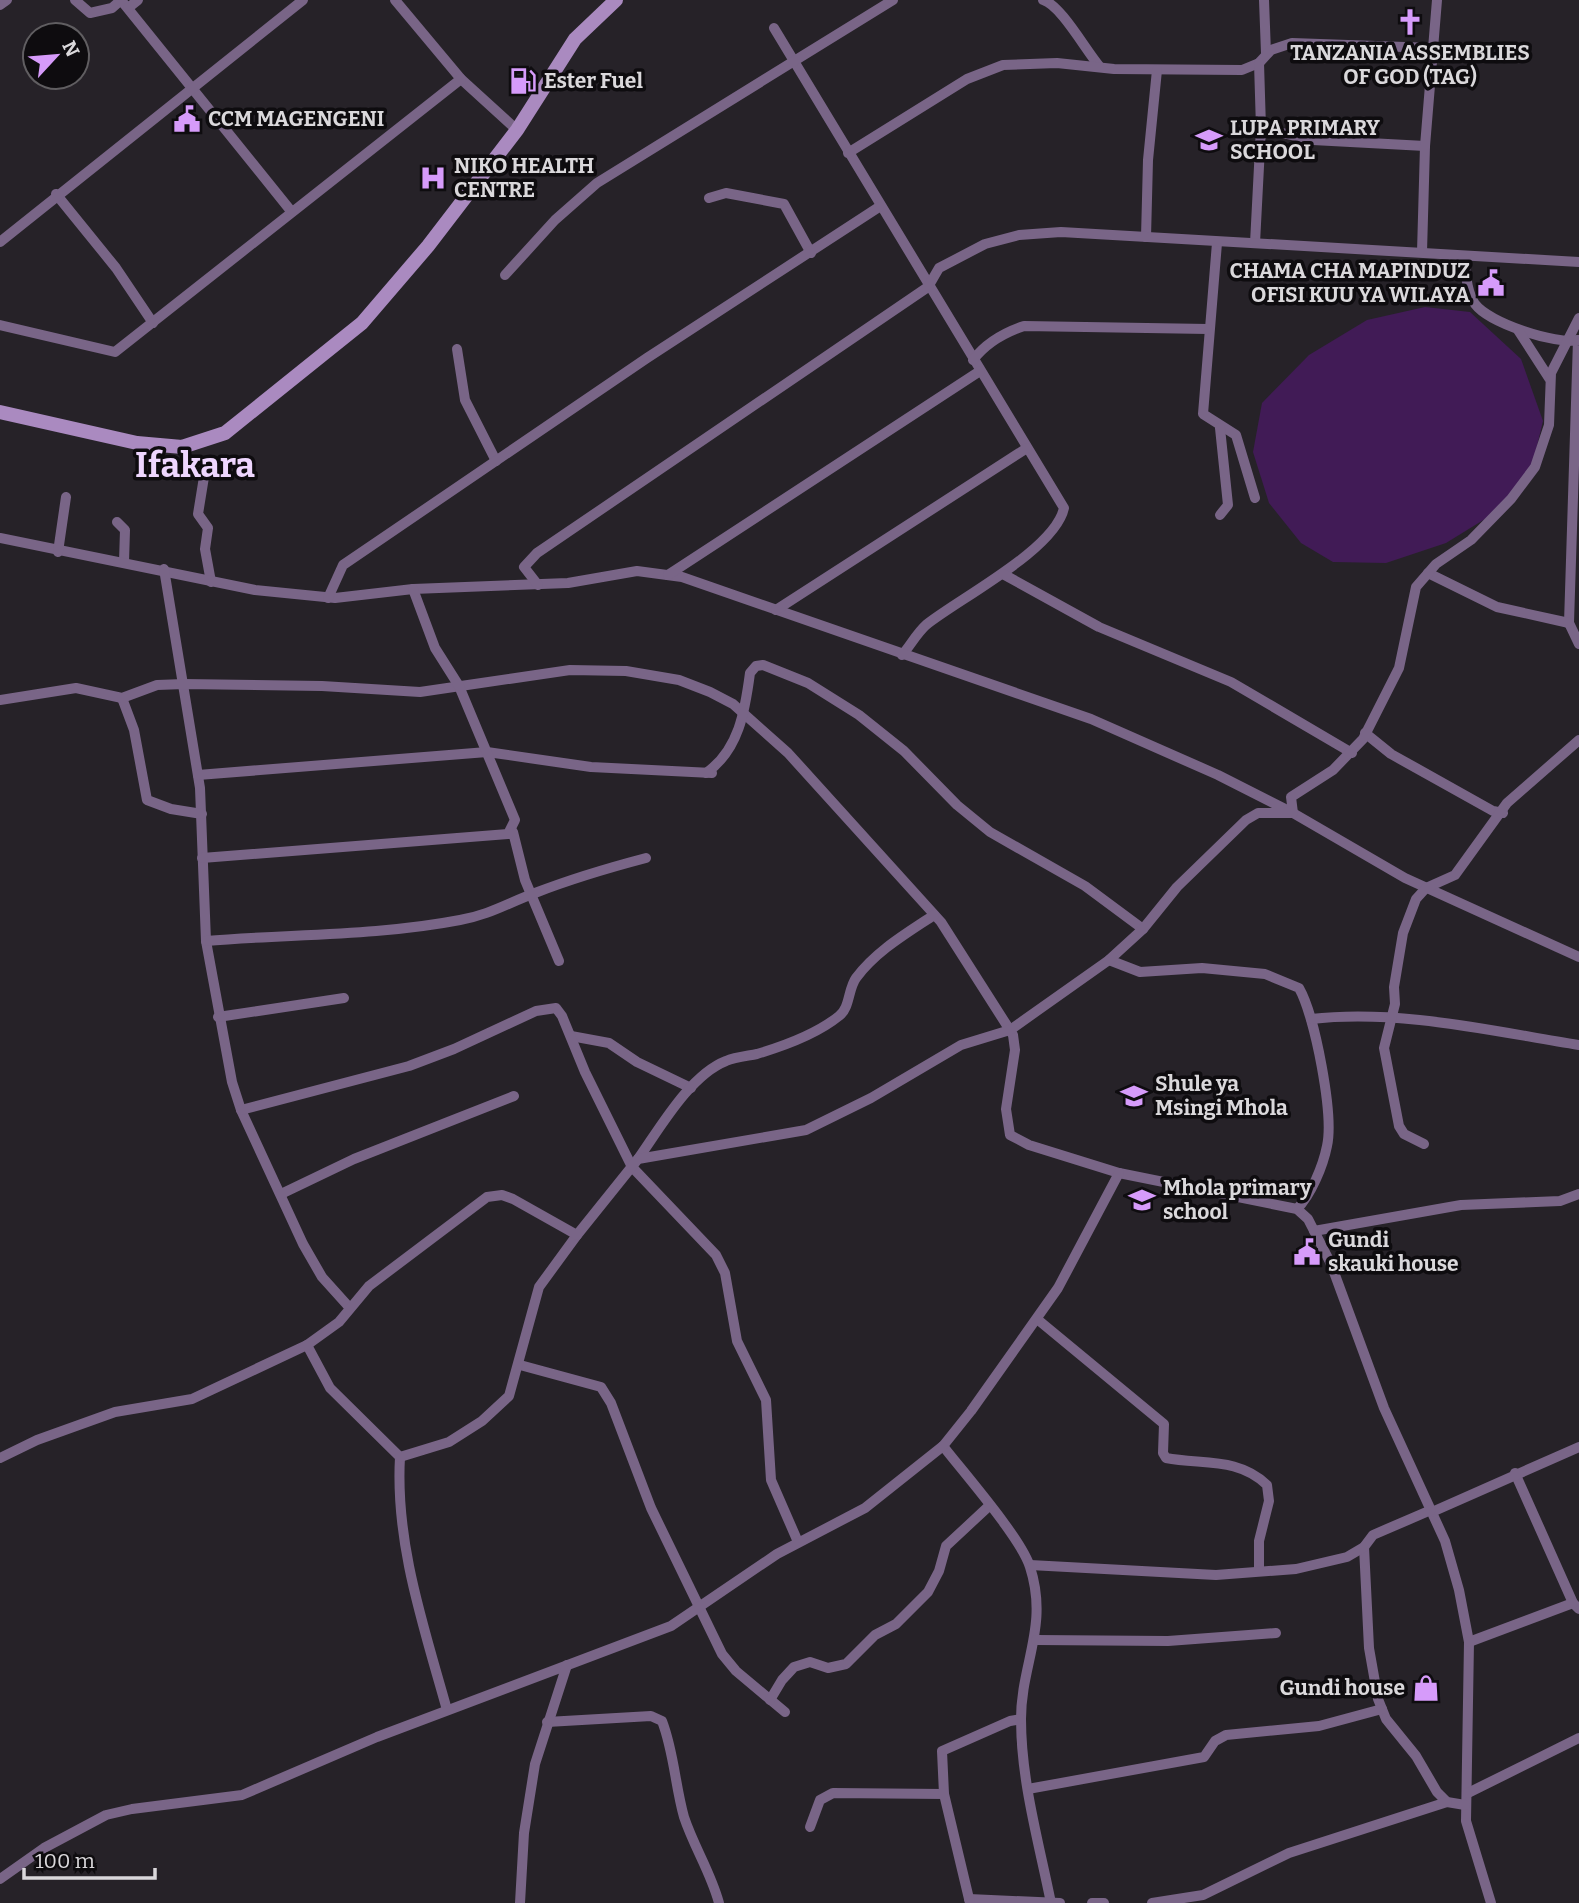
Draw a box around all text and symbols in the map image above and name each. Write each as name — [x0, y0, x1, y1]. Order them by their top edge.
church icon: TANZANIA ASSEMBLIES OF GOD (TAG) — [1395, 7, 1425, 37]
north arrow — [21, 21, 91, 91]
text: N — [57, 37, 85, 61]
place label: TANZANIA ASSEMBLIES OF GOD (TAG) — [1290, 40, 1530, 90]
fuel station icon: Ester Fuel — [508, 66, 538, 96]
place label: Ester Fuel — [544, 68, 643, 94]
public building icon: CCM MAGENGENI — [172, 104, 202, 134]
place label: CCM MAGENGENI — [208, 106, 384, 132]
place label: LUPA PRIMARY SCHOOL — [1230, 115, 1380, 165]
school or university icon: LUPA PRIMARY SCHOOL — [1194, 125, 1224, 155]
place label: NIKO HEALTH CENTRE — [454, 153, 594, 203]
hospital icon: NIKO HEALTH CENTRE — [418, 163, 448, 193]
place label: CHAMA CHA MAPINDUZ OFISI KUU YA WILAYA — [1229, 258, 1470, 308]
public building icon: CHAMA CHA MAPINDUZ OFISI KUU YA WILAYA — [1476, 268, 1506, 298]
district label: Ifakara — [135, 444, 255, 486]
place label: Shule ya Msingi Mhola — [1155, 1071, 1288, 1121]
school or university icon: Shule ya Msingi Mhola — [1119, 1081, 1149, 1111]
place label: Mhola primary school — [1163, 1175, 1312, 1225]
school or university icon: Mhola primary school — [1127, 1185, 1157, 1215]
place label: Gundi skauki house — [1328, 1227, 1459, 1277]
public building icon: Gundi skauki house — [1292, 1237, 1322, 1267]
shop icon: Gundi house — [1411, 1673, 1441, 1703]
place label: Gundi house — [1280, 1675, 1405, 1701]
scale bar — [24, 1836, 156, 1880]
text: 100 m — [35, 1848, 95, 1874]

